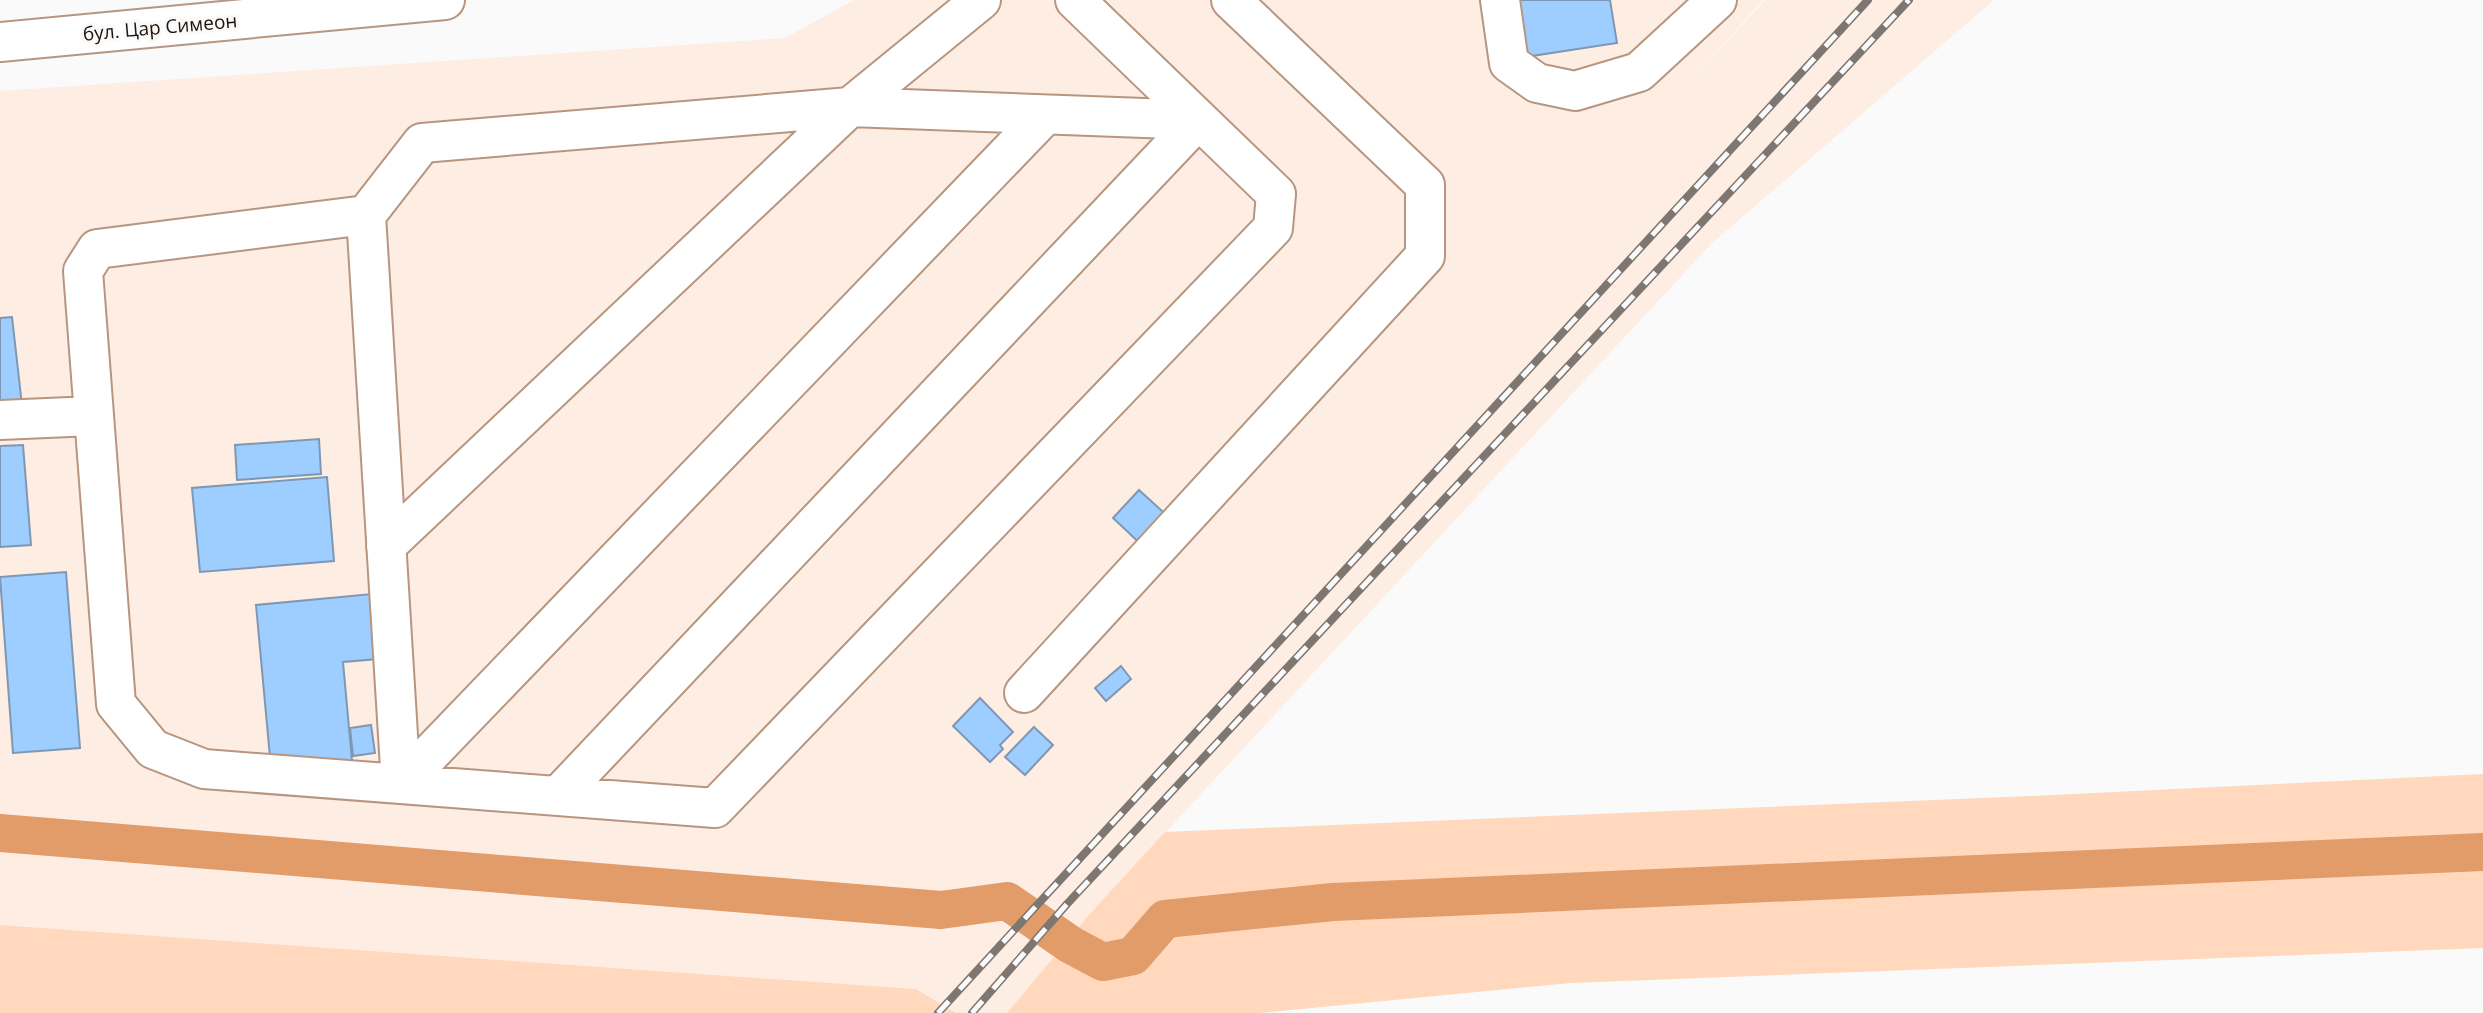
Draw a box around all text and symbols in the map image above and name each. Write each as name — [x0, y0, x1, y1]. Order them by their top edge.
street label: бул. Цар Симеон — [82, 7, 238, 47]

